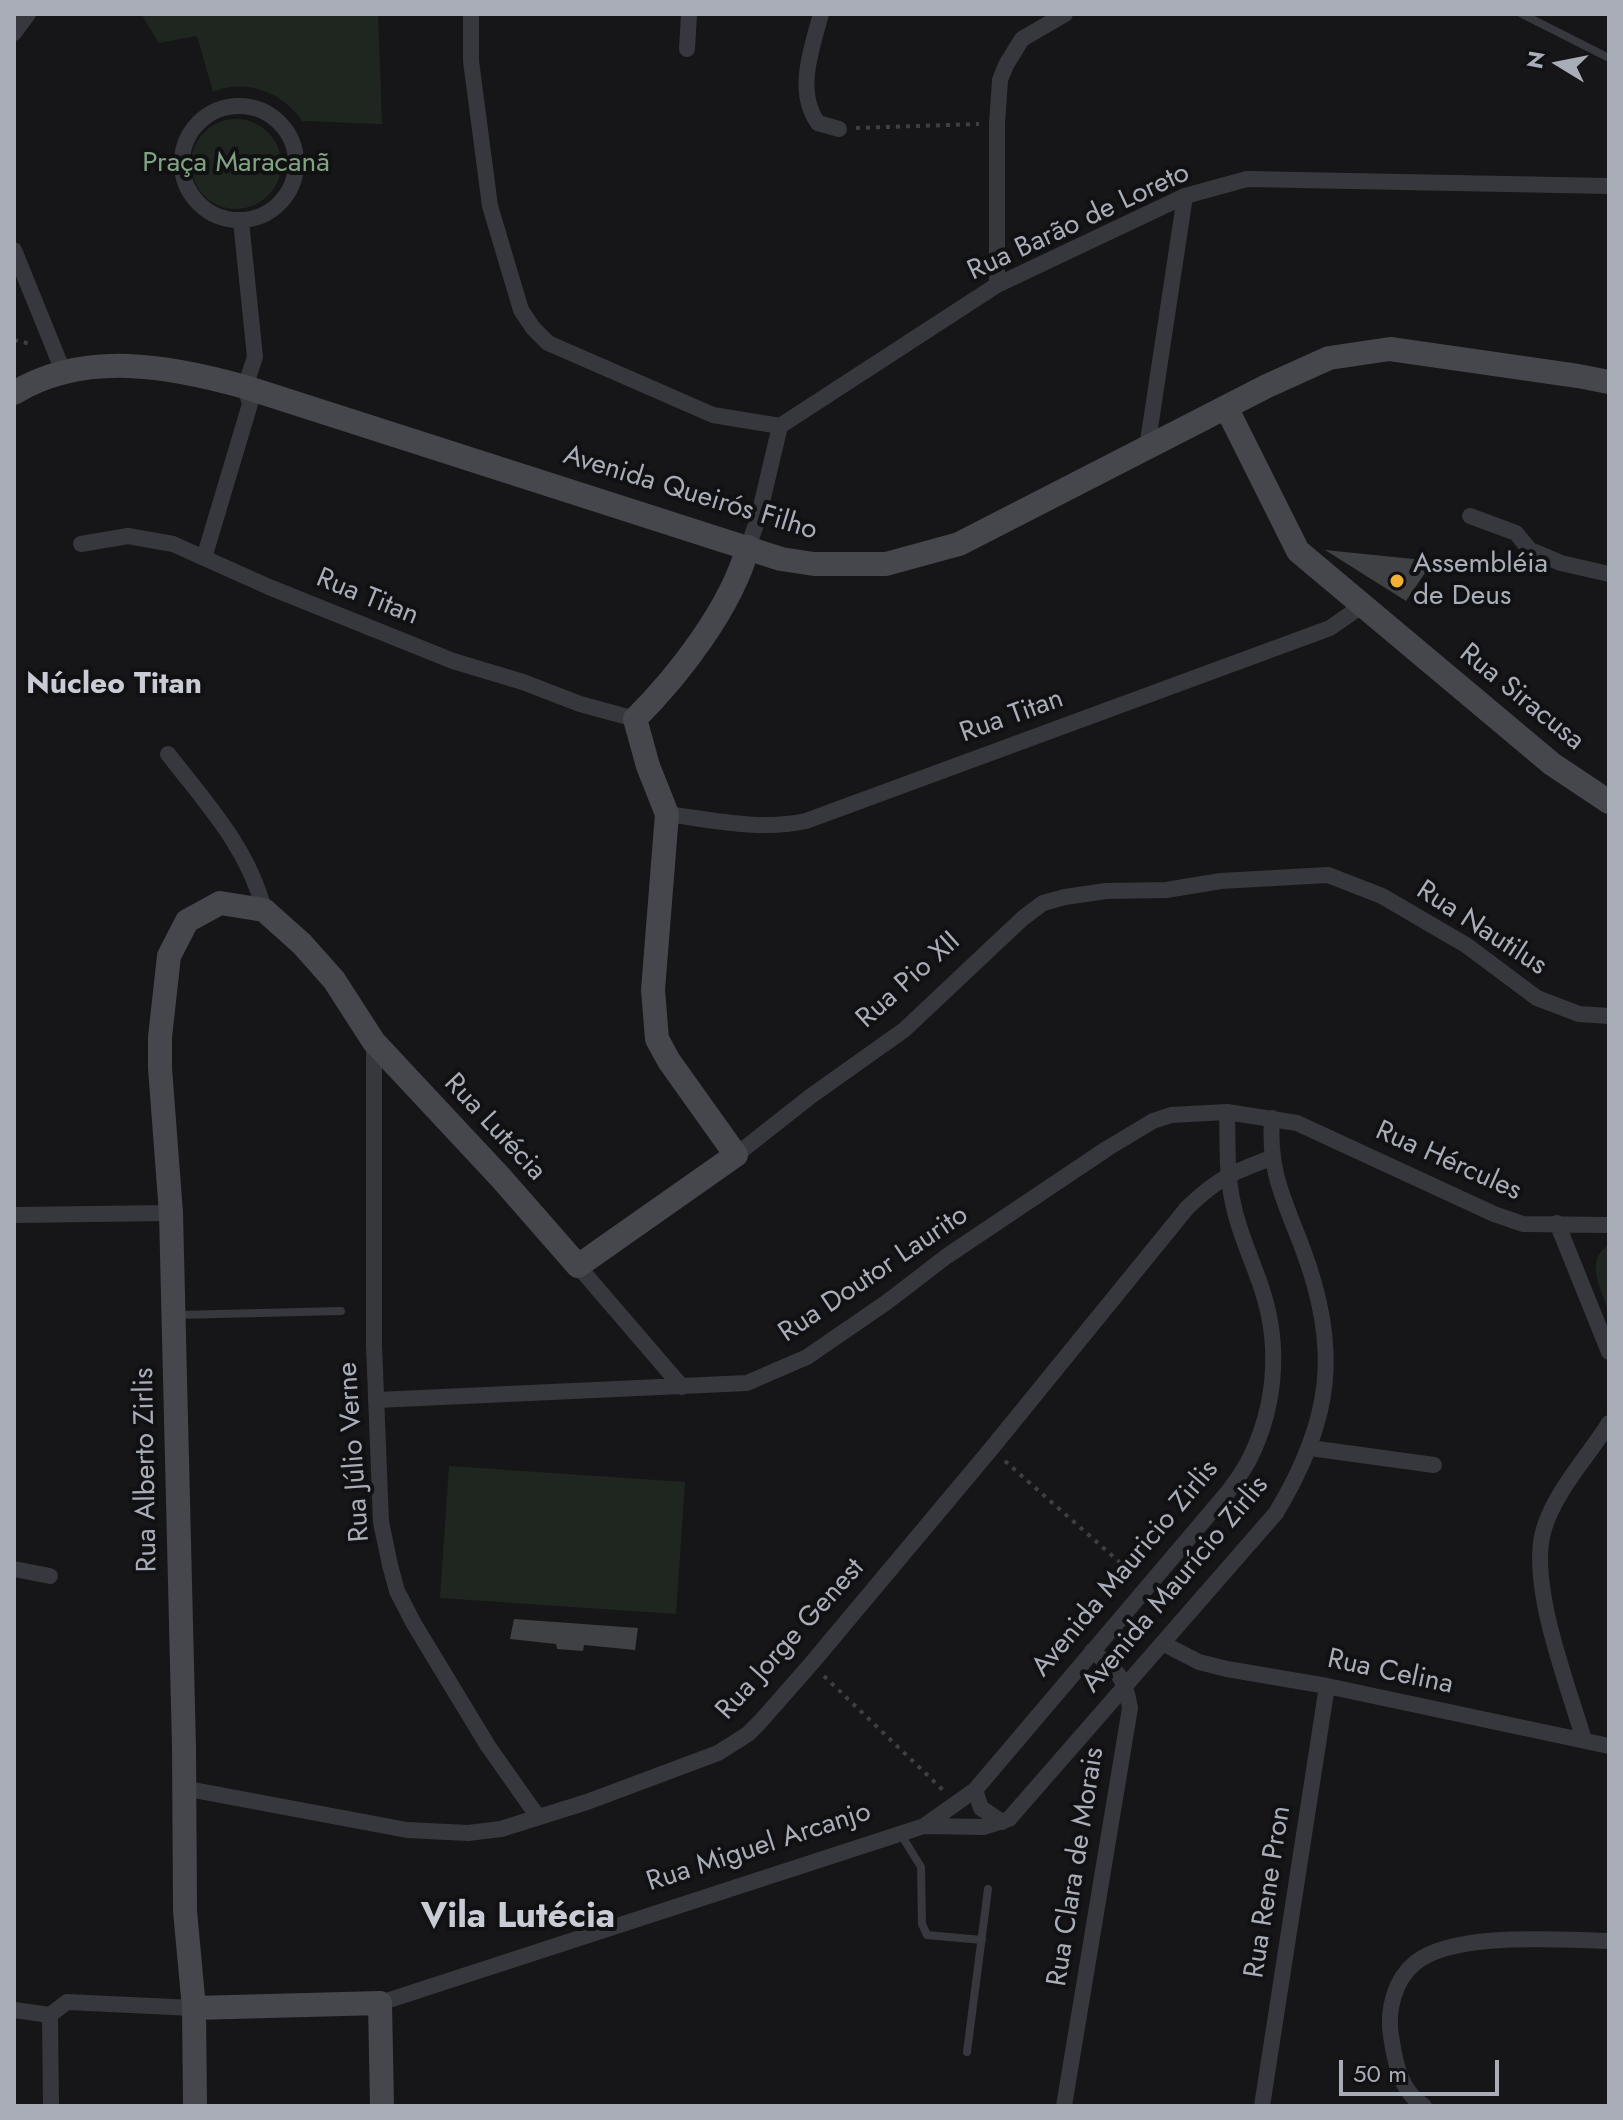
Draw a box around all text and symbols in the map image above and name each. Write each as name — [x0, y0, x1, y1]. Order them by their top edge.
north arrow — [1519, 24, 1599, 104]
text: N — [1518, 48, 1553, 71]
park label: Praça Maracanã — [142, 147, 330, 181]
street label: Rua Barão de Loreto — [963, 157, 1195, 289]
street label: Avenida Queirós Filho — [559, 439, 821, 549]
place label: Assembléia de Deus — [1413, 548, 1548, 614]
street label: Rua Titan — [311, 562, 423, 634]
marker: Assembléia de Deus — [1388, 572, 1406, 590]
street label: Rua Siracusa — [1452, 637, 1590, 759]
district label: Núcleo Titan — [26, 668, 202, 704]
street label: Rua Titan — [956, 683, 1068, 751]
street label: Rua Nautilus — [1410, 874, 1552, 984]
street label: Rua Pio XII — [850, 926, 968, 1036]
street label: Rua Lutécia — [436, 1067, 552, 1189]
street label: Rua Hércules — [1370, 1115, 1526, 1209]
street label: Rua Doutor Laurito — [773, 1199, 975, 1351]
street label: Rua Júlio Verne — [332, 1361, 378, 1543]
street label: Rua Alberto Zirlis — [128, 1367, 166, 1573]
street label: Avenida Mauricio Zirlis — [1026, 1454, 1226, 1684]
street label: Avenida Maurício Zirlis — [1076, 1470, 1276, 1700]
street label: Rua Jorge Genest — [710, 1552, 872, 1728]
street label: Rua Celina — [1324, 1643, 1456, 1703]
street label: Rua Clara de Morais — [1042, 1745, 1112, 1989]
street label: Rua Miguel Arcanjo — [643, 1796, 875, 1900]
street label: Rua Rene Pron — [1239, 1804, 1299, 1980]
district label: Vila Lutécia — [421, 1896, 615, 1940]
scale bar — [1343, 2044, 1503, 2094]
text: 50 m — [1353, 2056, 1407, 2091]

